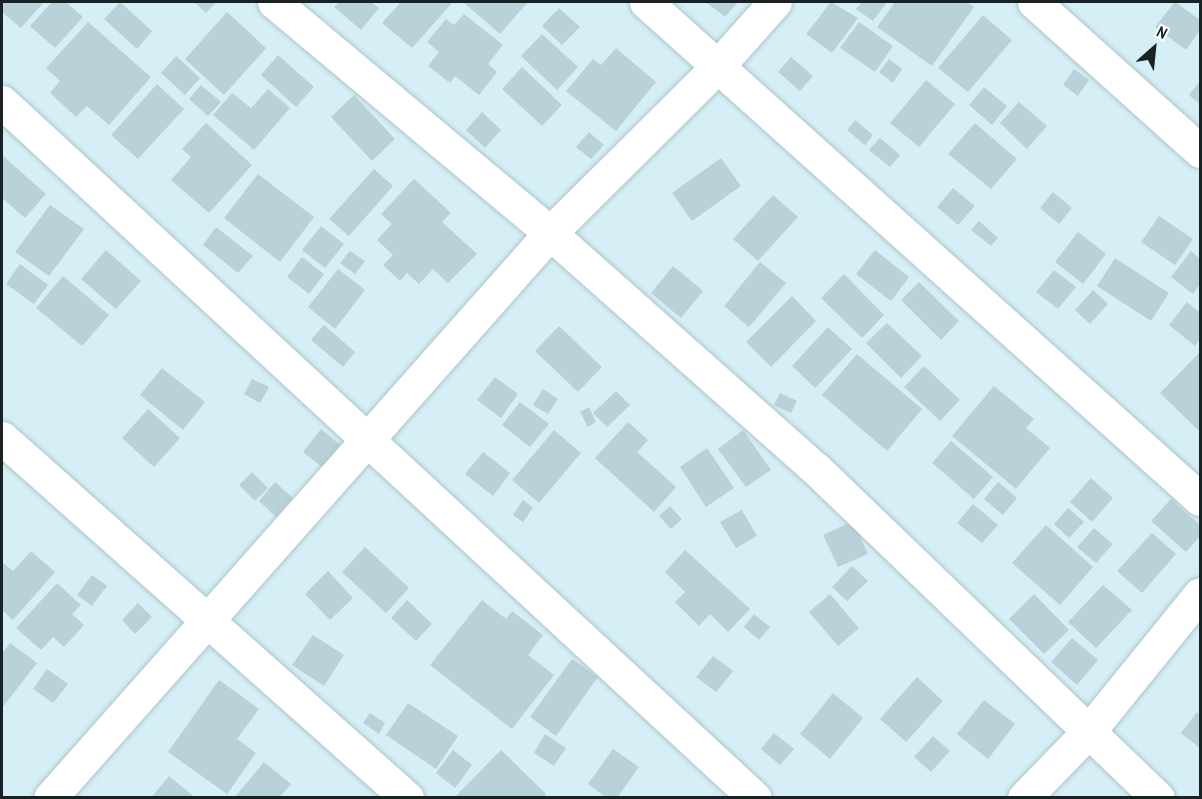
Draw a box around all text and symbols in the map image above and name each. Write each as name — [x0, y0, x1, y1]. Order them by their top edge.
north arrow — [1124, 18, 1184, 78]
text: N — [1153, 20, 1171, 44]

